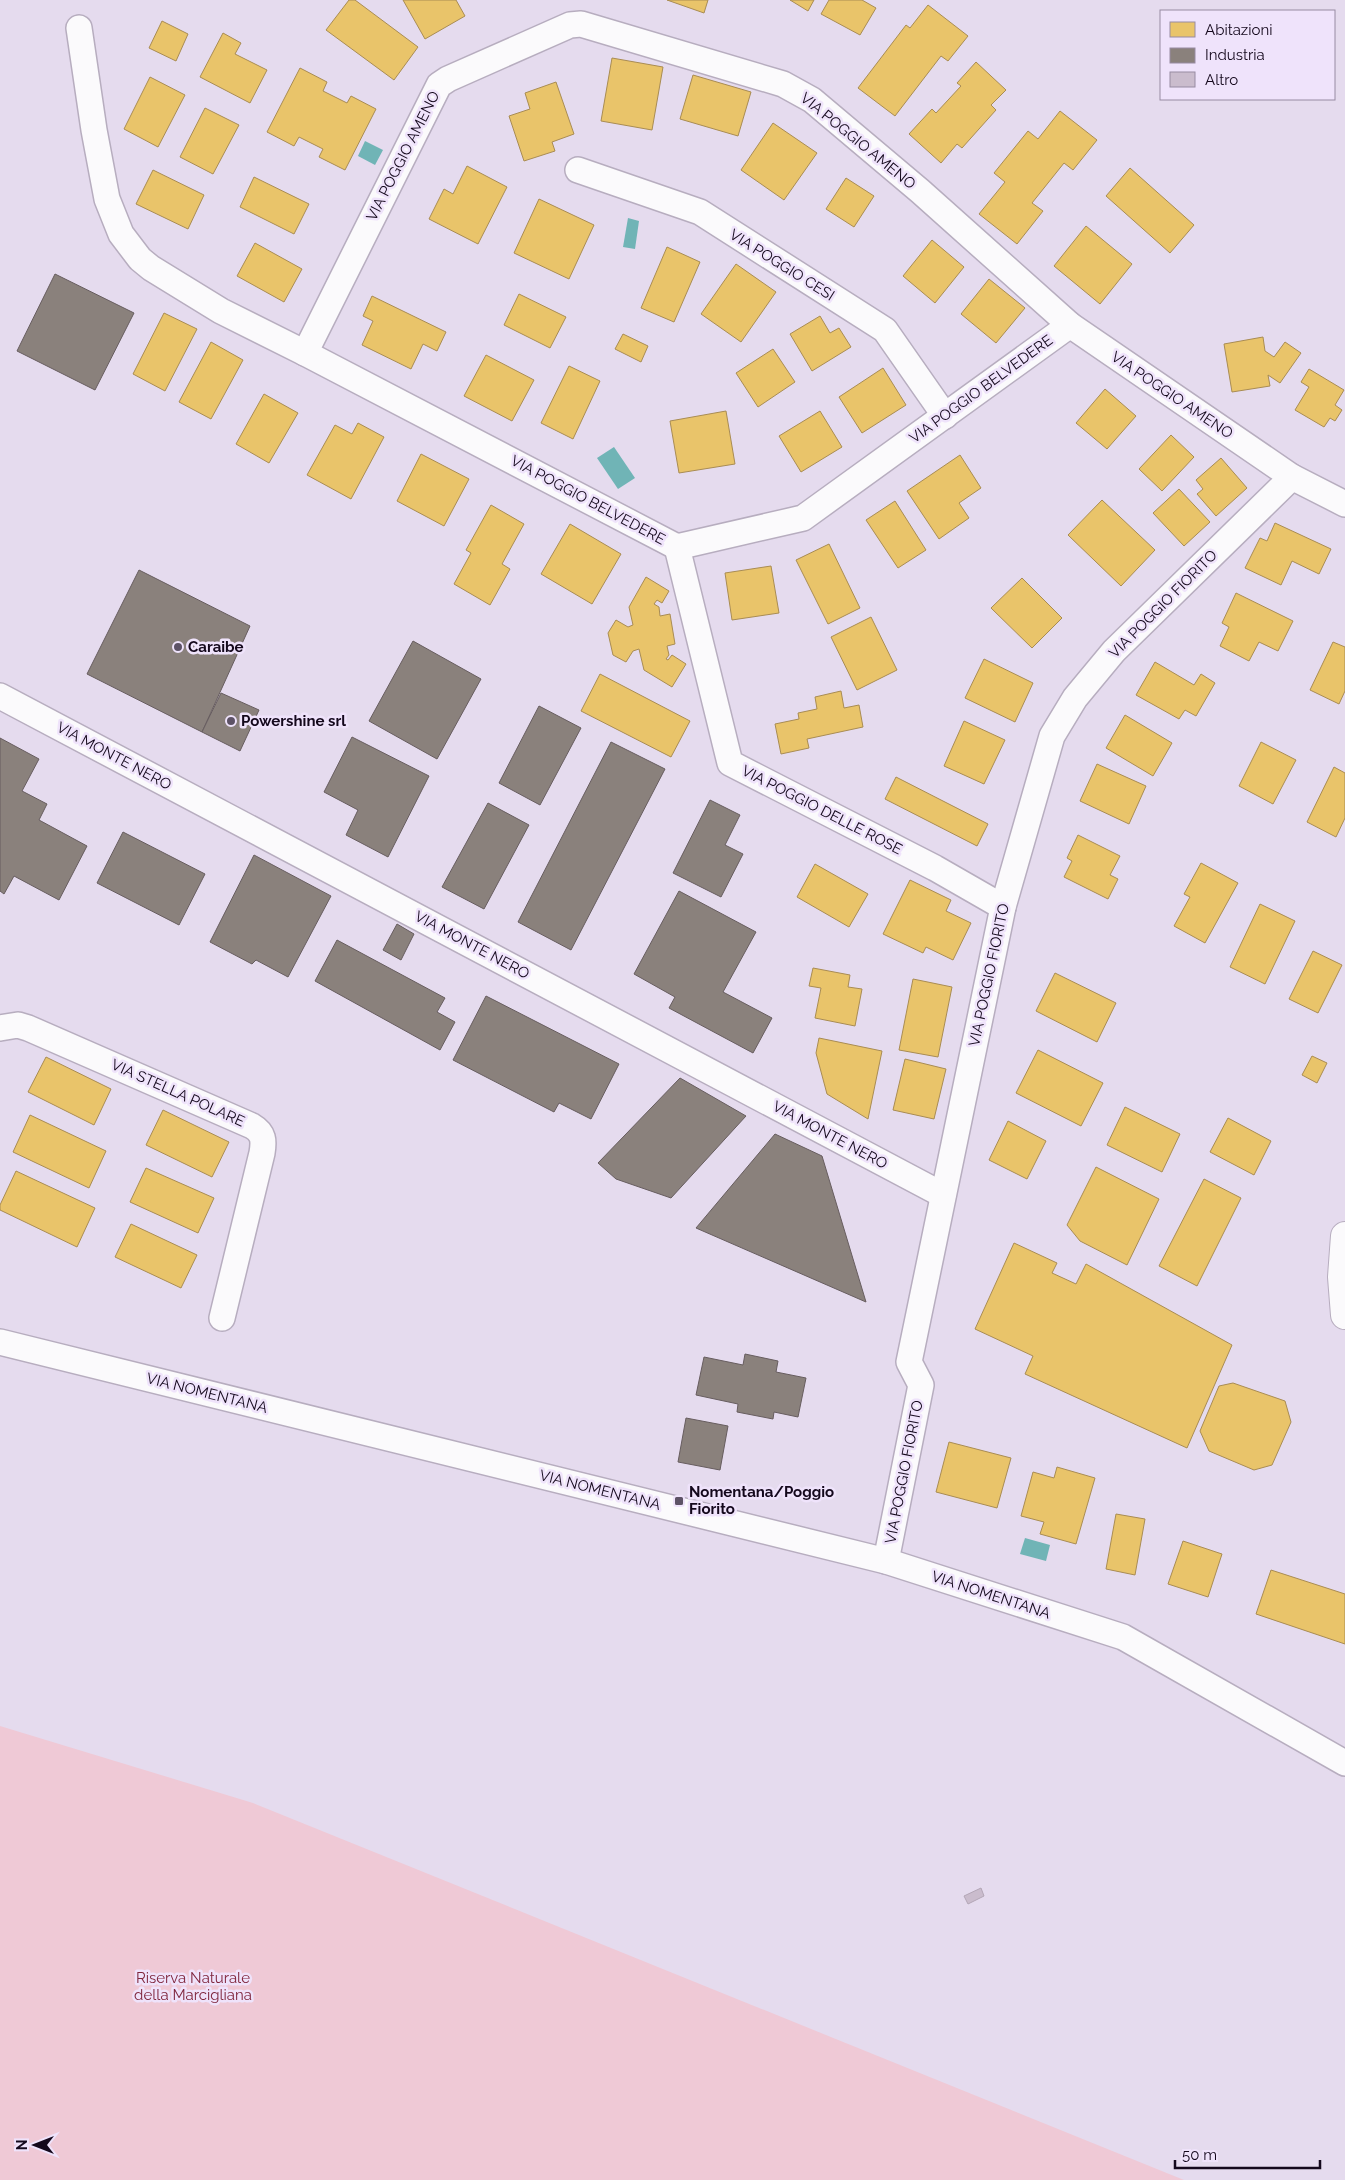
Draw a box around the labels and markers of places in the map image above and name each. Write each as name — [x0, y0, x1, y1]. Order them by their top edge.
place label: Caraibe — [188, 638, 244, 656]
marker: Caraibe — [172, 641, 184, 653]
place label: Powershine srl — [241, 712, 346, 730]
marker: Powershine srl — [225, 715, 237, 727]
place label: Nomentana/Poggio Fiorito — [689, 1483, 834, 1518]
marker: Nomentana/Poggio Fiorito — [673, 1495, 685, 1507]

